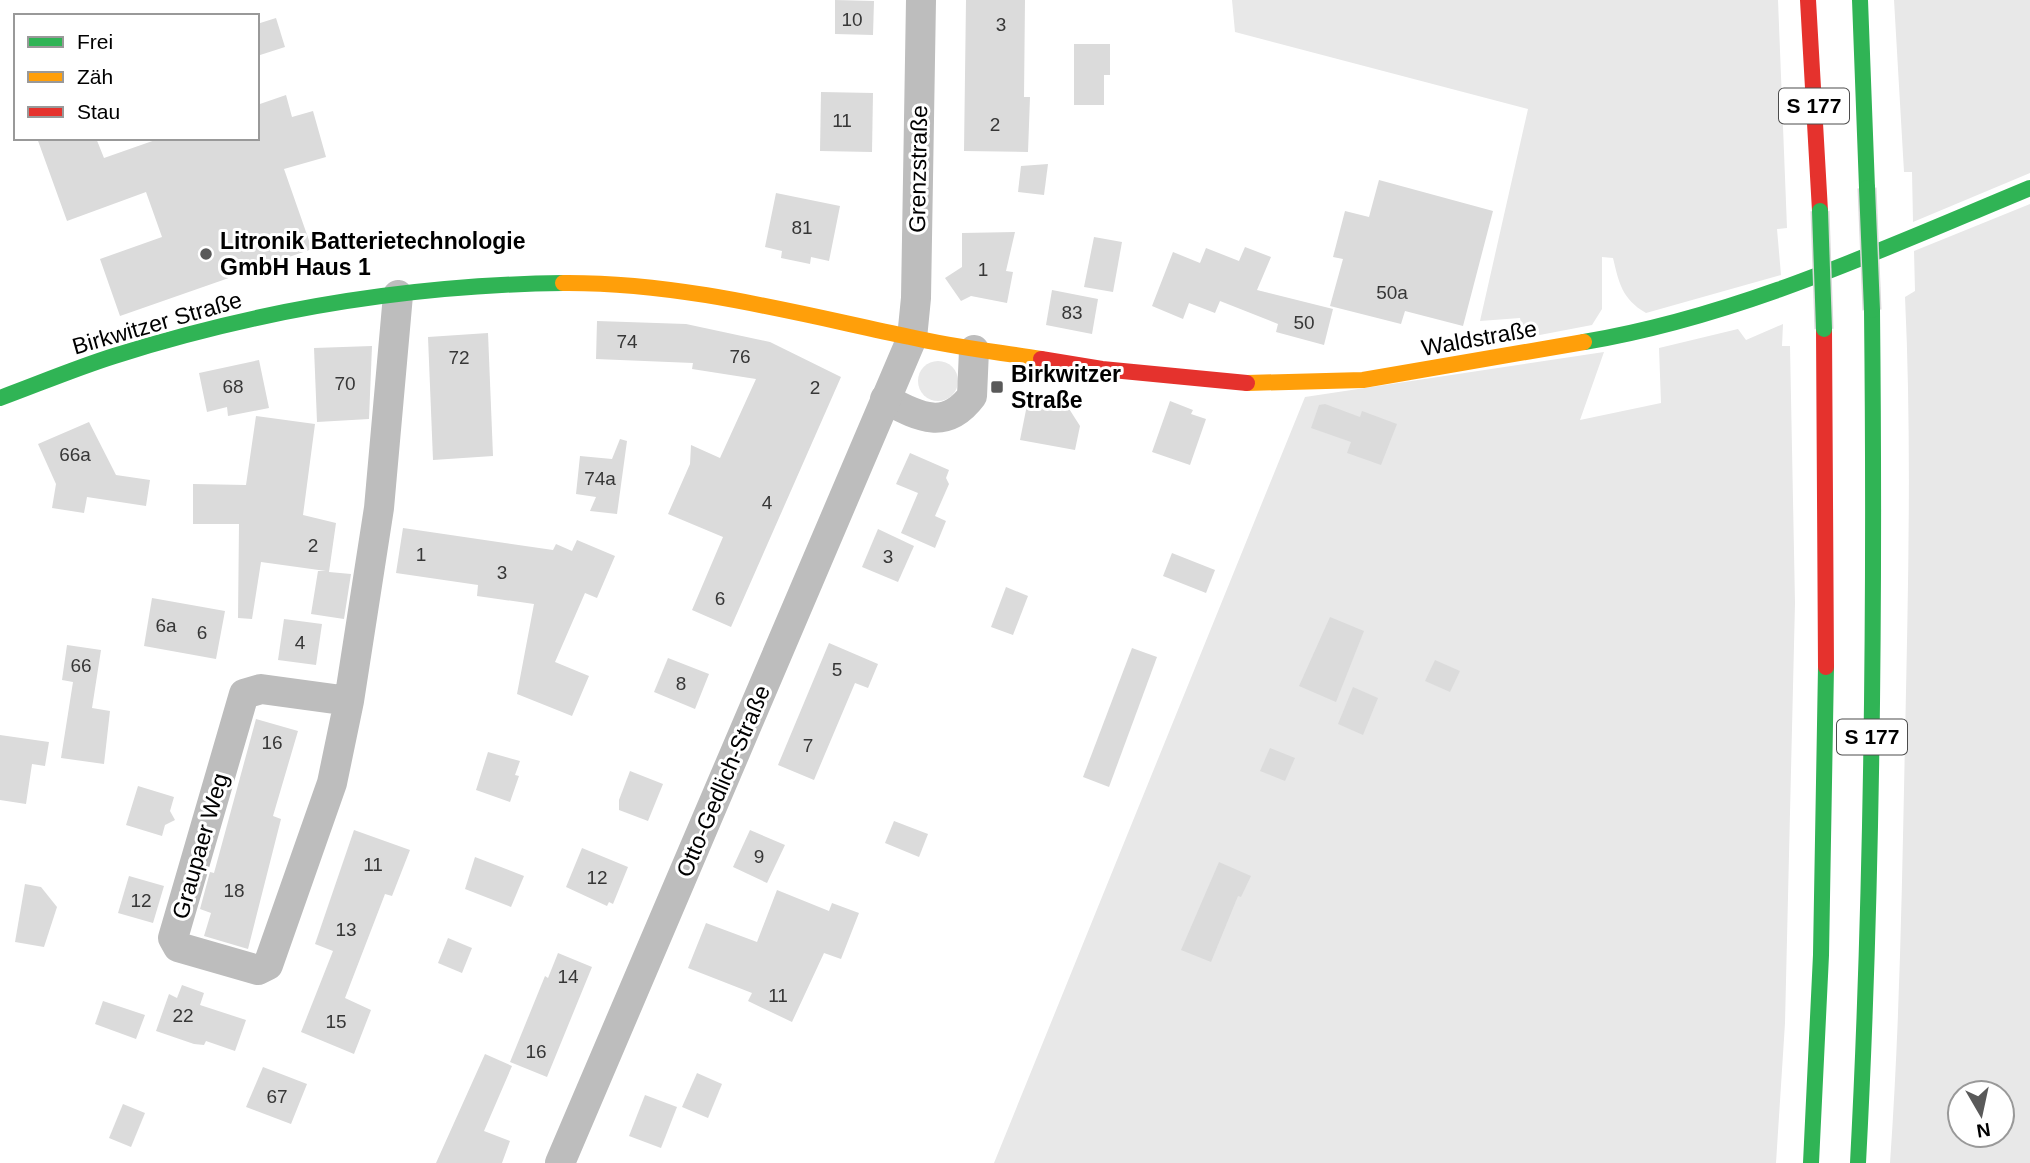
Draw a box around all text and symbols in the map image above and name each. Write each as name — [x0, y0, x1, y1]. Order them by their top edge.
house number: 10 — [841, 9, 863, 30]
legend — [14, 14, 259, 140]
house number: 3 — [996, 14, 1006, 35]
text: Frei — [77, 30, 113, 53]
text: Zäh — [77, 65, 113, 88]
road number: S 177 — [1779, 88, 1849, 124]
text: Stau — [77, 100, 120, 123]
street label: Grenzstraße — [904, 105, 932, 233]
house number: 11 — [832, 110, 852, 131]
house number: 2 — [990, 114, 1000, 135]
house number: 81 — [791, 217, 813, 238]
place label: Litronik Batterietechnologie GmbH Haus 1 — [220, 228, 525, 280]
marker: Litronik Batterietechnologie GmbH Haus 1 — [198, 246, 214, 262]
house number: 1 — [978, 259, 988, 280]
house number: 50a — [1376, 282, 1408, 303]
street label: Birkwitzer Straße — [69, 286, 245, 360]
house number: 83 — [1061, 302, 1083, 323]
house number: 50 — [1293, 312, 1315, 333]
street label: Waldstraße — [1419, 315, 1539, 361]
house number: 74 — [616, 331, 638, 352]
house number: 76 — [729, 346, 751, 367]
house number: 72 — [448, 347, 470, 368]
place label: Birkwitzer Straße — [1011, 361, 1121, 413]
house number: 70 — [334, 373, 356, 394]
house number: 68 — [222, 376, 244, 397]
house number: 2 — [810, 377, 820, 398]
marker: Birkwitzer Straße — [989, 379, 1005, 395]
house number: 66a — [59, 444, 91, 465]
house number: 74a — [584, 468, 616, 489]
house number: 4 — [762, 492, 773, 513]
house number: 2 — [308, 535, 318, 556]
house number: 1 — [416, 544, 426, 565]
house number: 3 — [883, 546, 893, 567]
house number: 3 — [497, 562, 507, 583]
house number: 6 — [715, 588, 725, 609]
house number: 6a — [155, 615, 177, 636]
house number: 6 — [197, 622, 207, 643]
house number: 4 — [295, 632, 306, 653]
house number: 66 — [70, 655, 92, 676]
house number: 5 — [832, 659, 842, 680]
house number: 8 — [676, 673, 686, 694]
street label: Otto-Gedlich-Straße — [671, 681, 775, 881]
road number: S 177 — [1837, 720, 1907, 754]
house number: 16 — [261, 732, 283, 753]
house number: 7 — [803, 735, 813, 756]
street label: Graupaer Weg — [167, 770, 233, 922]
house number: 9 — [754, 846, 764, 867]
house number: 11 — [363, 854, 383, 875]
house number: 12 — [586, 867, 608, 888]
house number: 18 — [223, 880, 245, 901]
house number: 12 — [130, 890, 152, 911]
house number: 13 — [335, 919, 357, 940]
house number: 14 — [557, 966, 579, 987]
house number: 11 — [768, 985, 788, 1006]
house number: 22 — [172, 1005, 194, 1026]
house number: 15 — [325, 1011, 347, 1032]
house number: 16 — [525, 1041, 547, 1062]
north arrow — [1946, 1079, 2016, 1149]
house number: 67 — [266, 1086, 288, 1107]
text: N — [1975, 1119, 1992, 1142]

